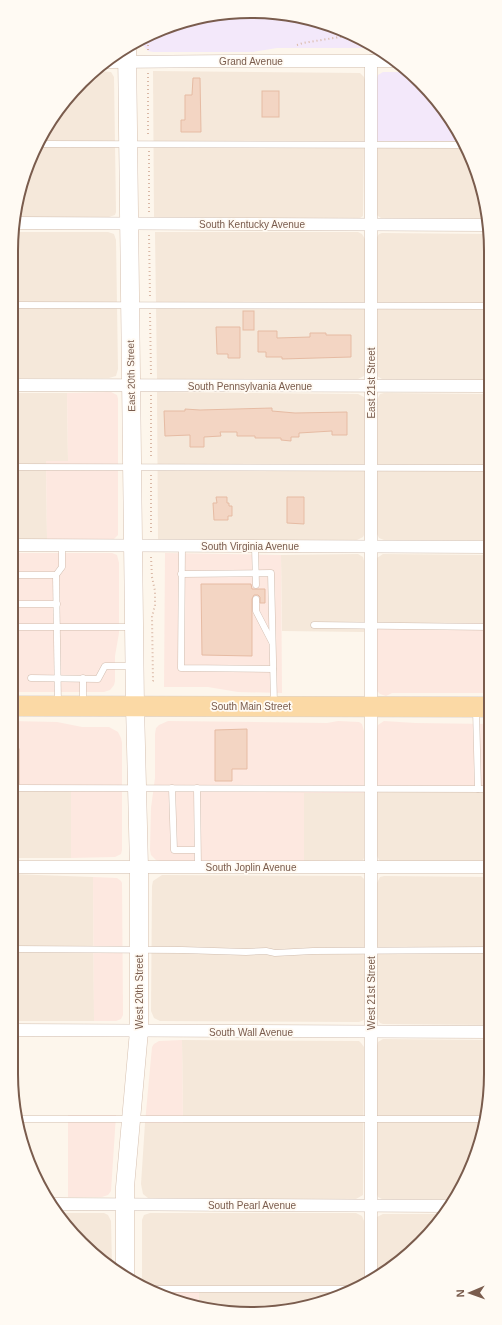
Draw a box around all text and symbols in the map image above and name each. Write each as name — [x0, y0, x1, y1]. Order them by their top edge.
street label: Grand Avenue — [219, 56, 283, 67]
street label: South Kentucky Avenue — [199, 219, 305, 230]
street label: East 20th Street — [125, 340, 137, 412]
street label: East 21st Street — [366, 347, 377, 419]
street label: South Pennsylvania Avenue — [188, 381, 313, 392]
street label: South Virginia Avenue — [201, 541, 299, 552]
street label: South Main Street — [211, 701, 291, 712]
street label: South Joplin Avenue — [205, 862, 297, 873]
street label: West 20th Street — [134, 955, 145, 1029]
street label: West 21st Street — [366, 956, 377, 1030]
street label: South Wall Avenue — [209, 1027, 293, 1038]
street label: South Pearl Avenue — [208, 1200, 297, 1211]
north arrow — [450, 1273, 490, 1313]
text: N — [454, 1289, 466, 1298]

